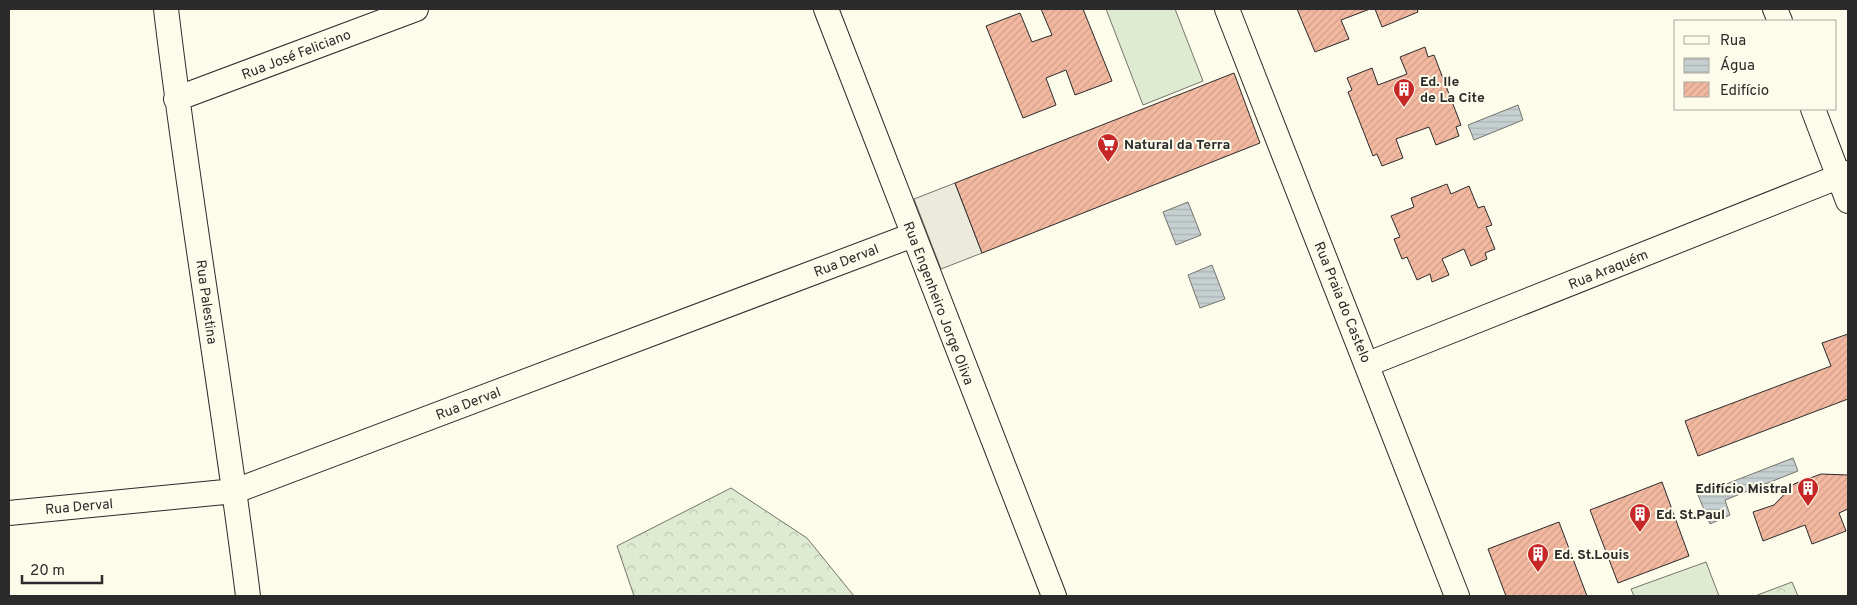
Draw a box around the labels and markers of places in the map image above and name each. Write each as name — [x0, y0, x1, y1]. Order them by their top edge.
place label: Ed. Ile de La Cite — [1420, 74, 1485, 107]
building icon: Ed. Ile de La Cite — [1392, 77, 1416, 108]
supermarket icon: Natural da Terra — [1096, 132, 1120, 163]
place label: Natural da Terra — [1124, 137, 1230, 154]
building icon: Edifício Mistral — [1796, 476, 1820, 507]
place label: Edifício Mistral — [1695, 481, 1792, 498]
building icon: Ed. St.Paul — [1628, 502, 1652, 533]
place label: Ed. St.Paul — [1656, 507, 1725, 524]
building icon: Ed. St.Louis — [1526, 542, 1550, 573]
place label: Ed. St.Louis — [1554, 547, 1629, 564]

